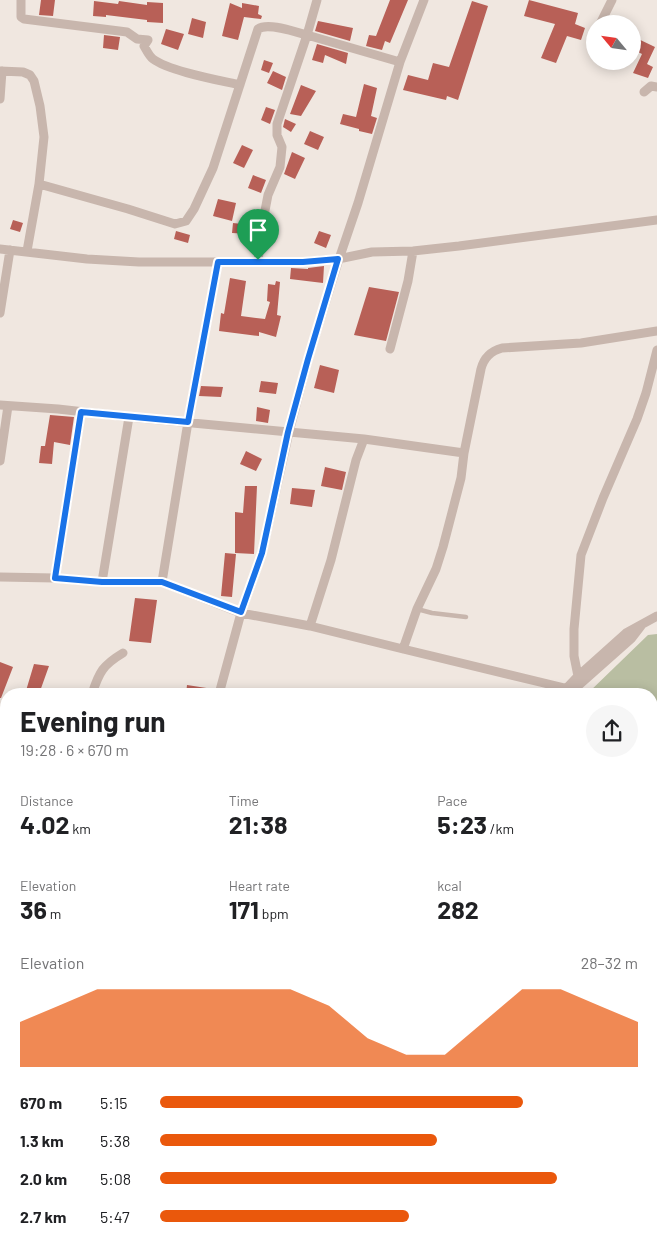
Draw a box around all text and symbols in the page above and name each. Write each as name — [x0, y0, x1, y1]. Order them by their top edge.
north arrow — [586, 15, 641, 70]
map controls — [586, 15, 641, 70]
pin — [237, 209, 279, 260]
icon: arrive — [244, 216, 272, 244]
text: Evening run — [20, 704, 166, 738]
button: share — [586, 705, 638, 757]
text: 19:28 · 6 × 670 m — [20, 740, 129, 759]
text: Distance — [20, 792, 73, 809]
text: Time — [229, 792, 259, 809]
text: Pace — [437, 792, 467, 809]
text: 4.02 — [20, 809, 69, 839]
text: 21:38 — [229, 809, 287, 839]
text: 5:23 — [437, 809, 487, 839]
text: km — [69, 820, 91, 837]
text: /km — [487, 820, 514, 837]
text: Elevation — [20, 877, 76, 894]
text: Heart rate — [229, 877, 290, 894]
text: kcal — [437, 877, 462, 894]
text: 36 — [20, 894, 47, 924]
text: 171 — [229, 894, 259, 924]
text: 282 — [437, 894, 479, 924]
text: m — [47, 905, 61, 922]
text: bpm — [259, 905, 289, 922]
text: Elevation — [20, 953, 84, 972]
text: 28–32 m — [581, 953, 638, 972]
text: 670 m — [20, 1093, 62, 1112]
text: 5:15 — [100, 1093, 127, 1112]
text: 1.3 km — [20, 1131, 64, 1150]
text: 5:38 — [100, 1131, 130, 1150]
text: 2.0 km — [20, 1169, 67, 1188]
text: 5:08 — [100, 1169, 131, 1188]
text: 2.7 km — [20, 1207, 66, 1226]
text: 5:47 — [100, 1207, 130, 1226]

